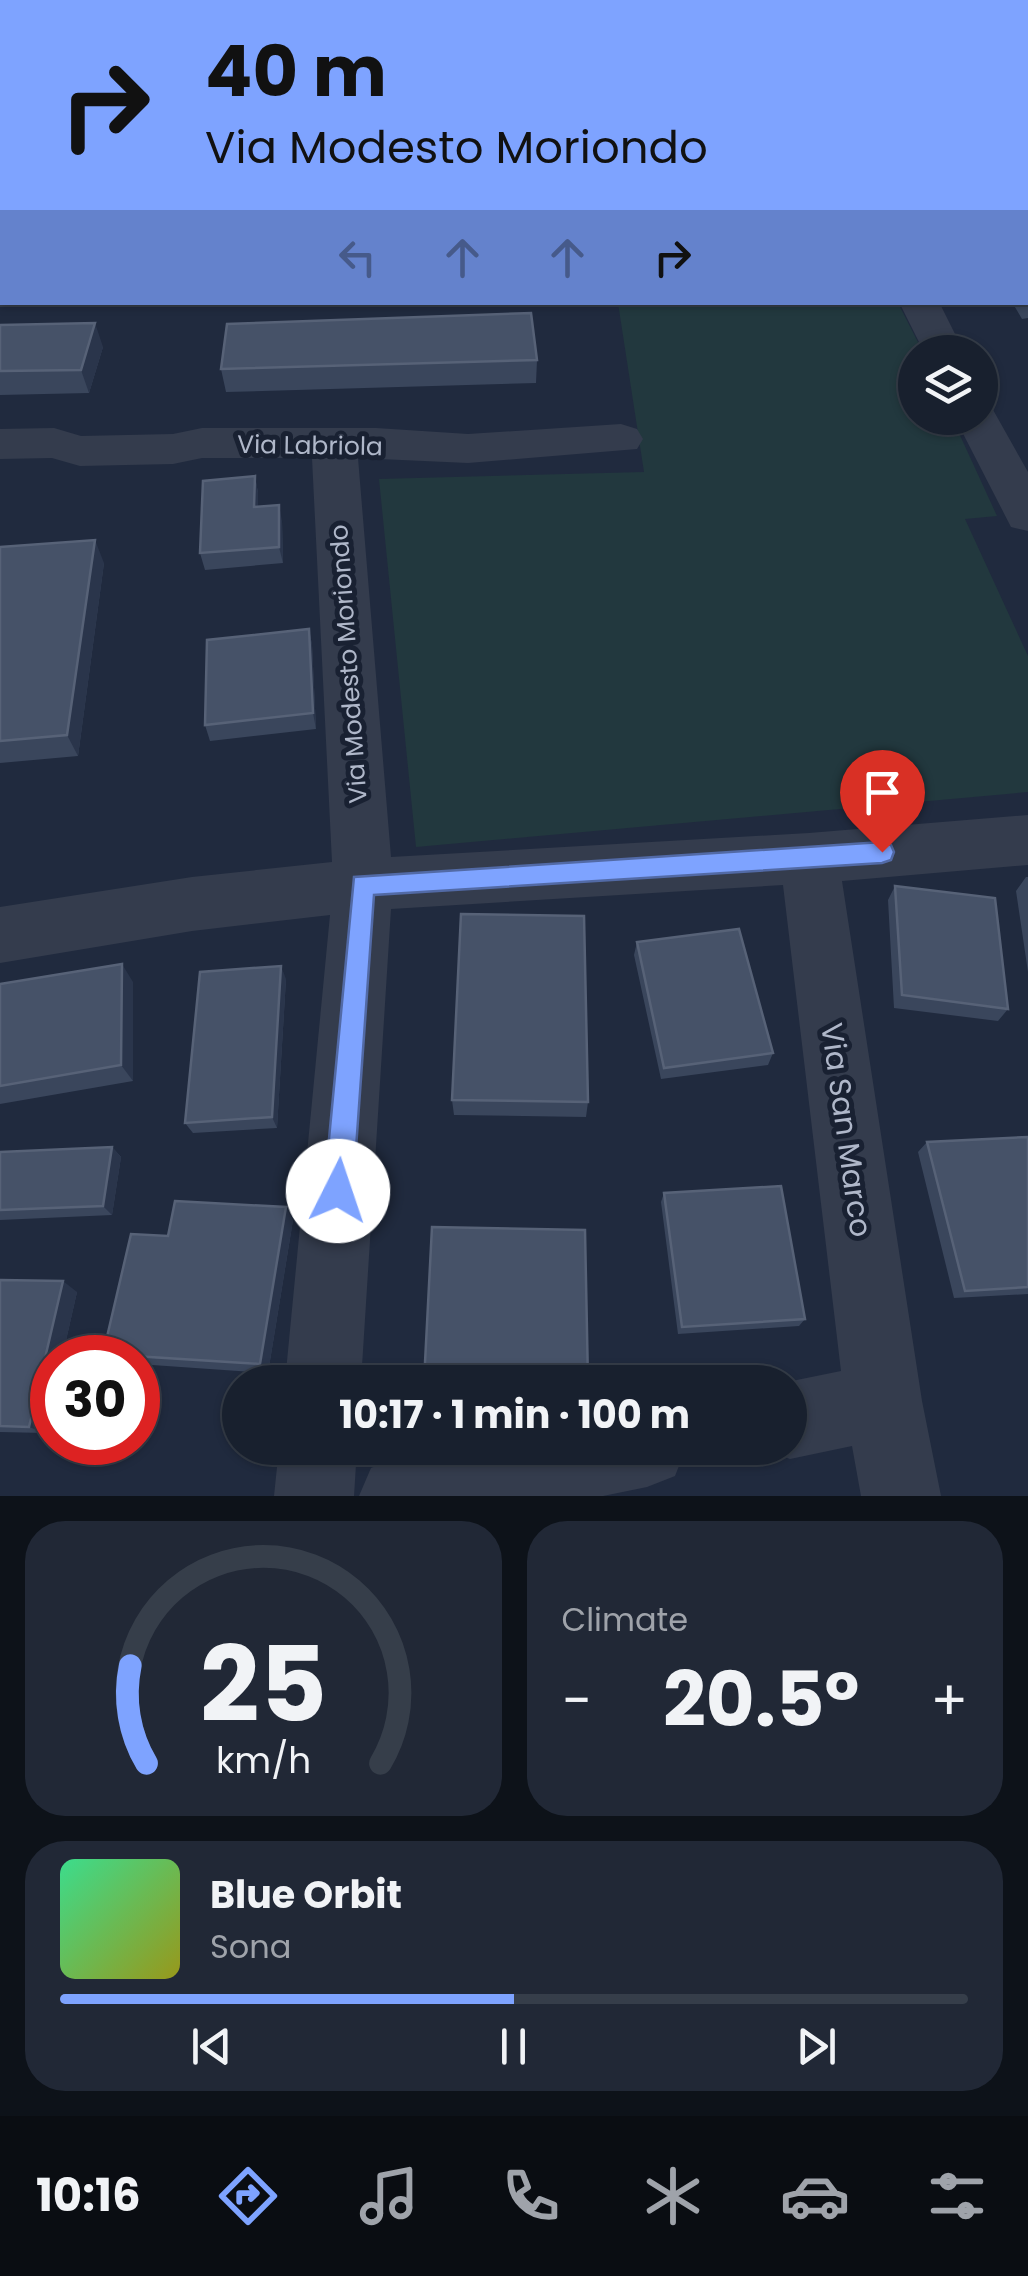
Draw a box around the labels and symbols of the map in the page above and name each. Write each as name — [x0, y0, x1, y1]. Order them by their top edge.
street label: Via Labriola — [237, 427, 383, 464]
street label: Via Modesto Moriondo — [321, 523, 376, 804]
pin — [840, 750, 925, 853]
street label: Via San Marco — [810, 1020, 883, 1240]
position arrow — [286, 1139, 390, 1243]
speed limit sign: 30 — [30, 1335, 160, 1465]

